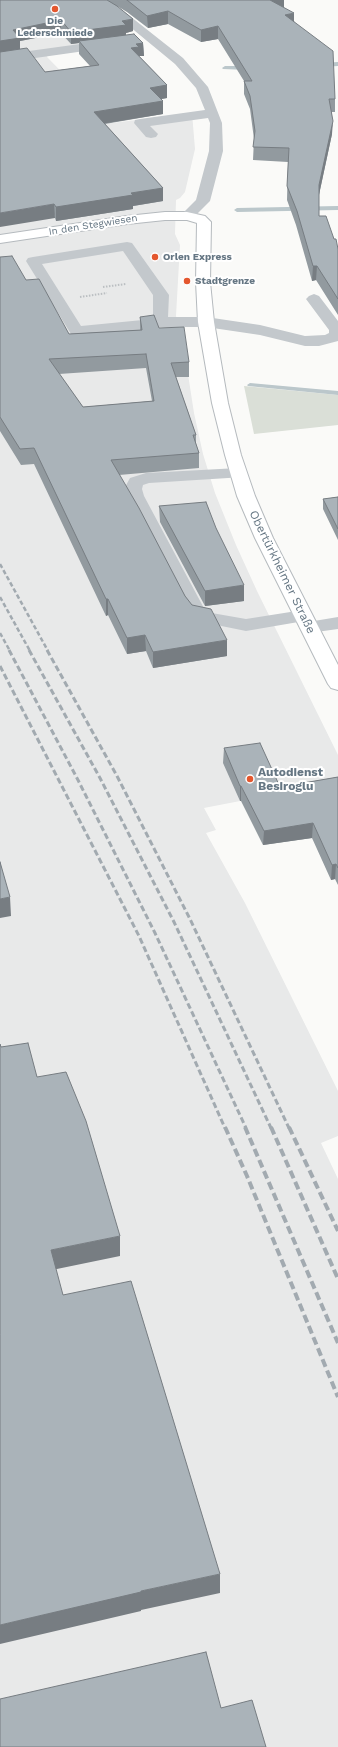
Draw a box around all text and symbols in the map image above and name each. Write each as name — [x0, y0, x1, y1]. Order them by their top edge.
marker: Die Lederschmiede — [50, 4, 60, 14]
place label: Die Lederschmiede — [17, 15, 93, 38]
street label: In den Stegwiesen — [48, 212, 138, 238]
place label: Orlen Express — [163, 251, 232, 263]
marker: Orlen Express — [150, 252, 160, 262]
place label: Stadtgrenze — [195, 275, 255, 287]
marker: Stadtgrenze — [182, 276, 192, 286]
street label: Obertürkheimer Straße — [246, 508, 318, 636]
place label: Autodienst Besiroglu — [258, 765, 323, 793]
marker: Autodienst Besiroglu — [245, 774, 255, 784]

